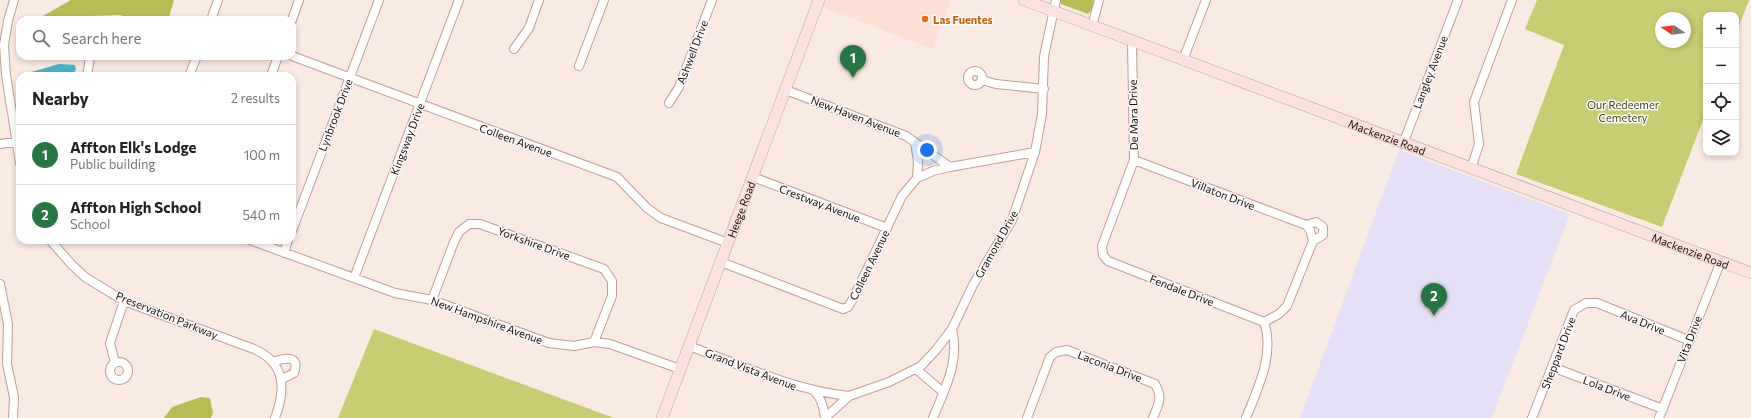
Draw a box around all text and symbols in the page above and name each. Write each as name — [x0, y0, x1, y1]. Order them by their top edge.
north arrow — [1655, 12, 1691, 48]
map controls — [1703, 12, 1739, 156]
button: + — [1703, 12, 1739, 48]
place label: Las Fuentes — [933, 13, 993, 26]
marker: Las Fuentes — [920, 14, 930, 24]
search box — [16, 16, 296, 60]
street label: Ashwell Drive — [674, 18, 710, 86]
icon: search — [30, 27, 52, 49]
text: Search here — [62, 29, 141, 47]
street label: Langley Avenue — [1410, 33, 1450, 110]
pin: 1 — [840, 45, 866, 78]
button: − — [1703, 48, 1739, 84]
street label: Lynbrook Drive — [315, 77, 355, 153]
street label: De Mara Drive — [1126, 79, 1140, 151]
button: locate — [1703, 84, 1739, 120]
text: Nearby — [32, 88, 89, 109]
text: 2 results — [231, 90, 280, 106]
street label: New Haven Avenue — [809, 93, 903, 139]
park label: Our Redeemer Cemetery — [1587, 98, 1660, 124]
street label: Kingsway Drive — [387, 101, 427, 177]
street label: Mackenzie Road — [1347, 116, 1428, 157]
button: layers — [1703, 120, 1739, 156]
street label: Colleen Avenue — [478, 121, 554, 159]
text: Affton Elk's Lodge — [70, 138, 196, 156]
your location — [917, 140, 937, 160]
text: 1 — [42, 147, 48, 163]
text: 100 m — [244, 147, 280, 163]
text: Public building — [70, 156, 156, 172]
street label: Villaton Drive — [1189, 176, 1257, 212]
street label: Heege Road — [724, 179, 757, 239]
street label: Crestway Avenue — [778, 182, 863, 225]
text: Affton High School — [70, 198, 201, 216]
text: 2 — [41, 207, 49, 223]
text: 540 m — [242, 207, 280, 223]
street label: Gramond Drive — [972, 208, 1020, 280]
text: School — [70, 216, 110, 232]
street label: Yorkshire Drive — [496, 224, 572, 262]
street label: Colleen Avenue — [846, 228, 892, 302]
street label: Mackenzie Road — [1650, 230, 1731, 271]
street label: Fendale Drive — [1148, 272, 1216, 308]
pin: 2 — [1421, 283, 1447, 316]
street label: Preservation Parkway — [114, 289, 220, 342]
street label: New Hampshire Avenue — [429, 294, 545, 346]
street label: Ava Drive — [1619, 307, 1667, 337]
street label: Vita Drive — [1674, 313, 1704, 364]
street label: Sheppard Drive — [1538, 315, 1578, 391]
street label: Grand Vista Avenue — [703, 346, 799, 393]
street label: Laconia Drive — [1076, 348, 1144, 384]
street label: Lola Drive — [1581, 373, 1633, 403]

